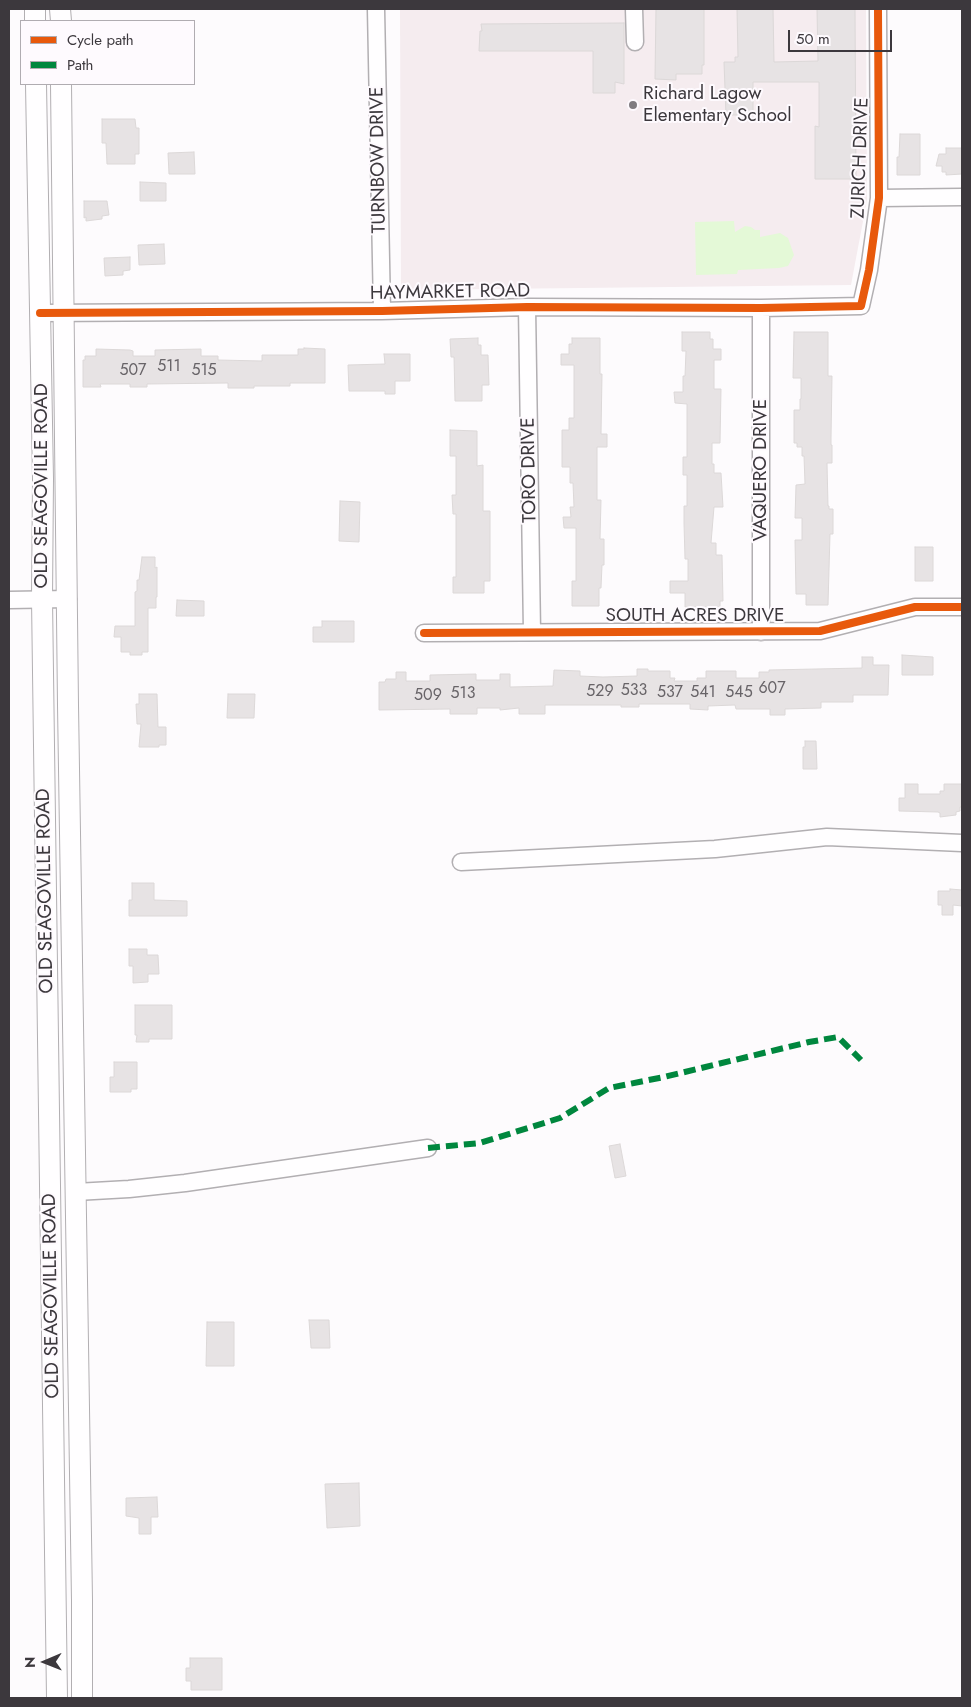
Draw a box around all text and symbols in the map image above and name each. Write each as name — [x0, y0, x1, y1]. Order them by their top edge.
legend — [20, 20, 195, 85]
scale bar — [791, 20, 895, 52]
text: 50 m — [796, 28, 830, 50]
text: Cycle path — [67, 29, 134, 51]
text: Path — [67, 54, 93, 76]
place label: Richard Lagow Elementary School — [643, 83, 792, 127]
street label: TURNBOW DRIVE — [366, 86, 392, 234]
street label: ZURICH DRIVE — [847, 97, 875, 219]
marker: Richard Lagow Elementary School — [627, 99, 639, 111]
street label: HAYMARKET ROAD — [370, 280, 530, 306]
house number: 511 — [157, 357, 181, 377]
house number: 507 — [119, 361, 147, 381]
house number: 515 — [191, 361, 217, 381]
street label: OLD SEAGOVILLE ROAD — [31, 383, 53, 589]
street label: VAQUERO DRIVE — [750, 399, 772, 541]
street label: TORO DRIVE — [518, 417, 542, 523]
street label: SOUTH ACRES DRIVE — [606, 605, 784, 627]
house number: 607 — [758, 679, 786, 699]
house number: 533 — [621, 681, 647, 701]
house number: 529 — [586, 682, 614, 702]
house number: 537 — [657, 683, 683, 703]
house number: 541 — [690, 683, 716, 703]
house number: 545 — [725, 683, 753, 703]
house number: 513 — [451, 684, 475, 704]
house number: 509 — [414, 686, 442, 706]
street label: OLD SEAGOVILLE ROAD — [33, 788, 59, 994]
street label: OLD SEAGOVILLE ROAD — [39, 1193, 65, 1399]
north arrow — [20, 1637, 70, 1687]
text: N — [20, 1657, 40, 1668]

